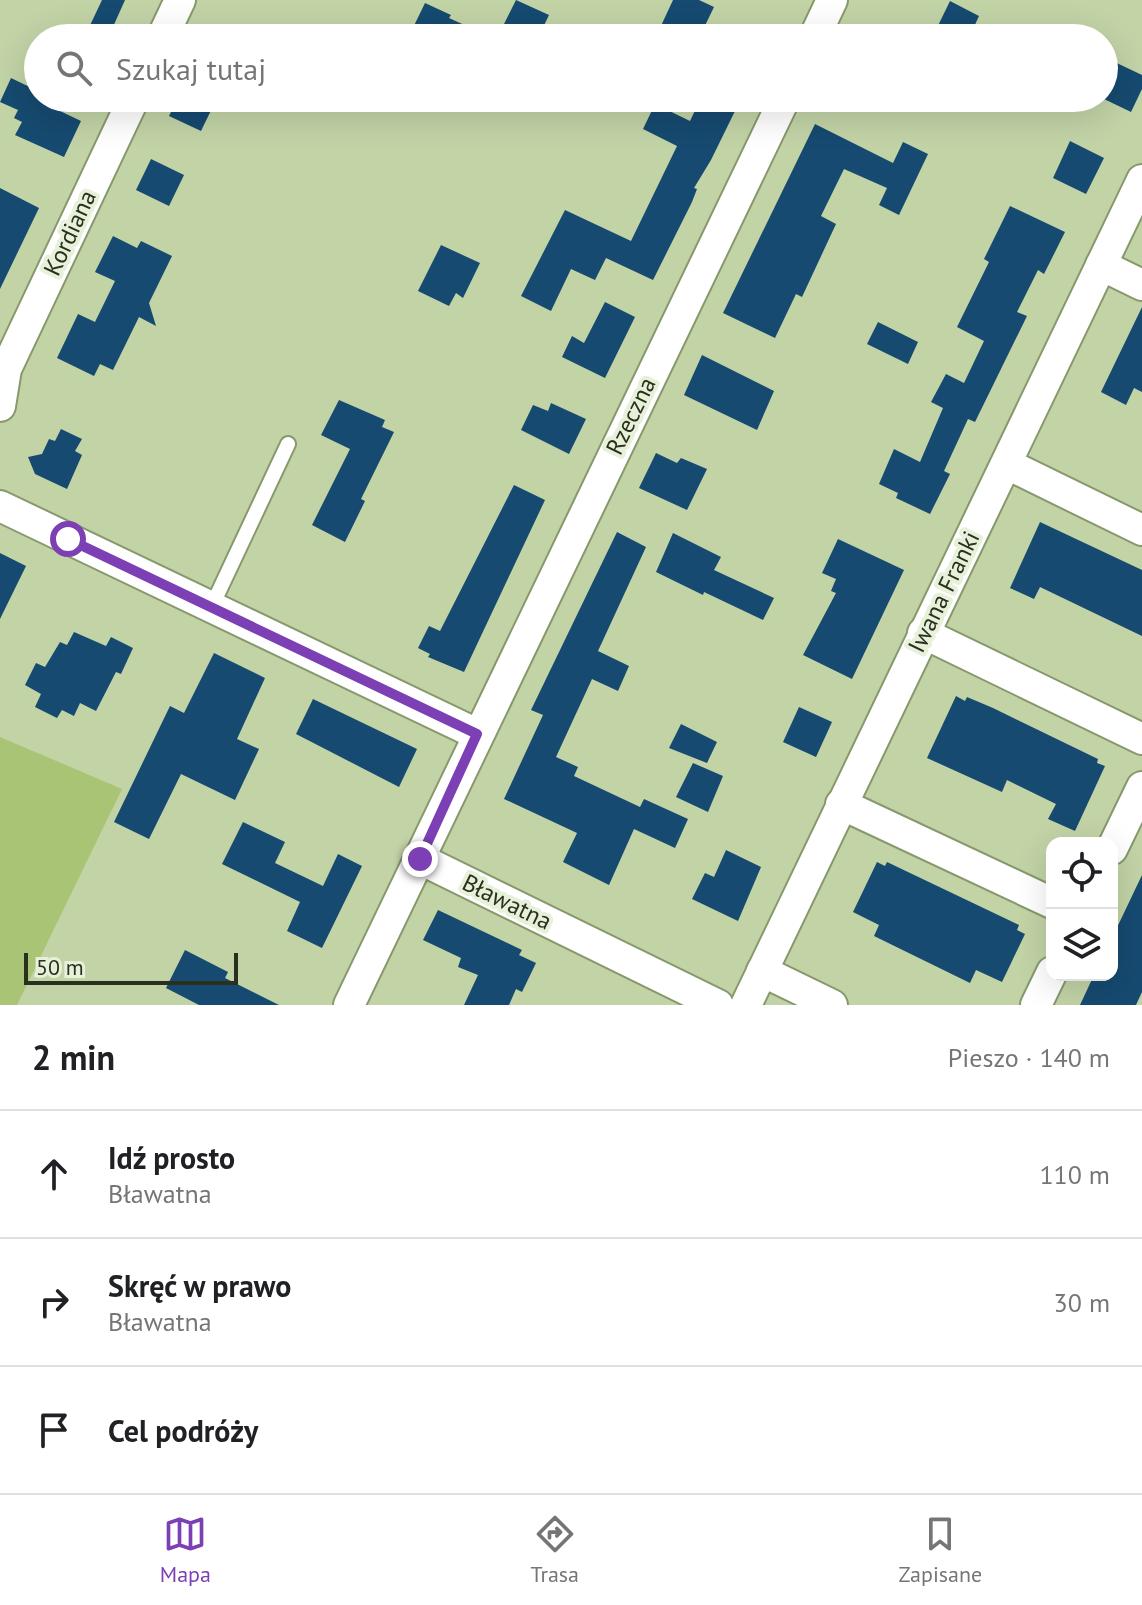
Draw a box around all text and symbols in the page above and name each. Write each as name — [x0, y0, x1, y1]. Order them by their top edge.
search box — [24, 24, 1118, 112]
icon: search — [52, 46, 96, 90]
text: Szukaj tutaj — [116, 49, 266, 88]
street label: Kordiana — [36, 185, 103, 280]
street label: Rzeczna — [599, 372, 662, 459]
route start — [50, 521, 86, 557]
street label: Iwana Franki — [901, 526, 986, 658]
map controls — [1046, 837, 1118, 981]
button: locate — [1046, 837, 1118, 909]
route end — [402, 841, 438, 877]
street label: Bławatna — [457, 867, 557, 936]
button: layers — [1046, 909, 1118, 981]
scale bar — [24, 949, 238, 985]
text: 50 m — [36, 953, 84, 981]
text: 2 min — [32, 1035, 115, 1079]
text: Pieszo · 140 m — [948, 1041, 1110, 1074]
text: Idź prosto — [108, 1138, 235, 1177]
icon: ahead — [32, 1152, 76, 1196]
text: 110 m — [1039, 1158, 1110, 1191]
text: Bławatna — [108, 1177, 212, 1210]
text: Skręć w prawo — [108, 1266, 291, 1305]
icon: right — [32, 1280, 76, 1324]
text: 30 m — [1054, 1286, 1110, 1319]
text: Bławatna — [108, 1305, 212, 1338]
icon: arrive — [32, 1408, 76, 1452]
text: Cel podróży — [108, 1411, 258, 1450]
tab: Mapa — [160, 1512, 211, 1588]
tab: Trasa — [531, 1512, 579, 1588]
tab: Zapisane — [899, 1512, 982, 1588]

